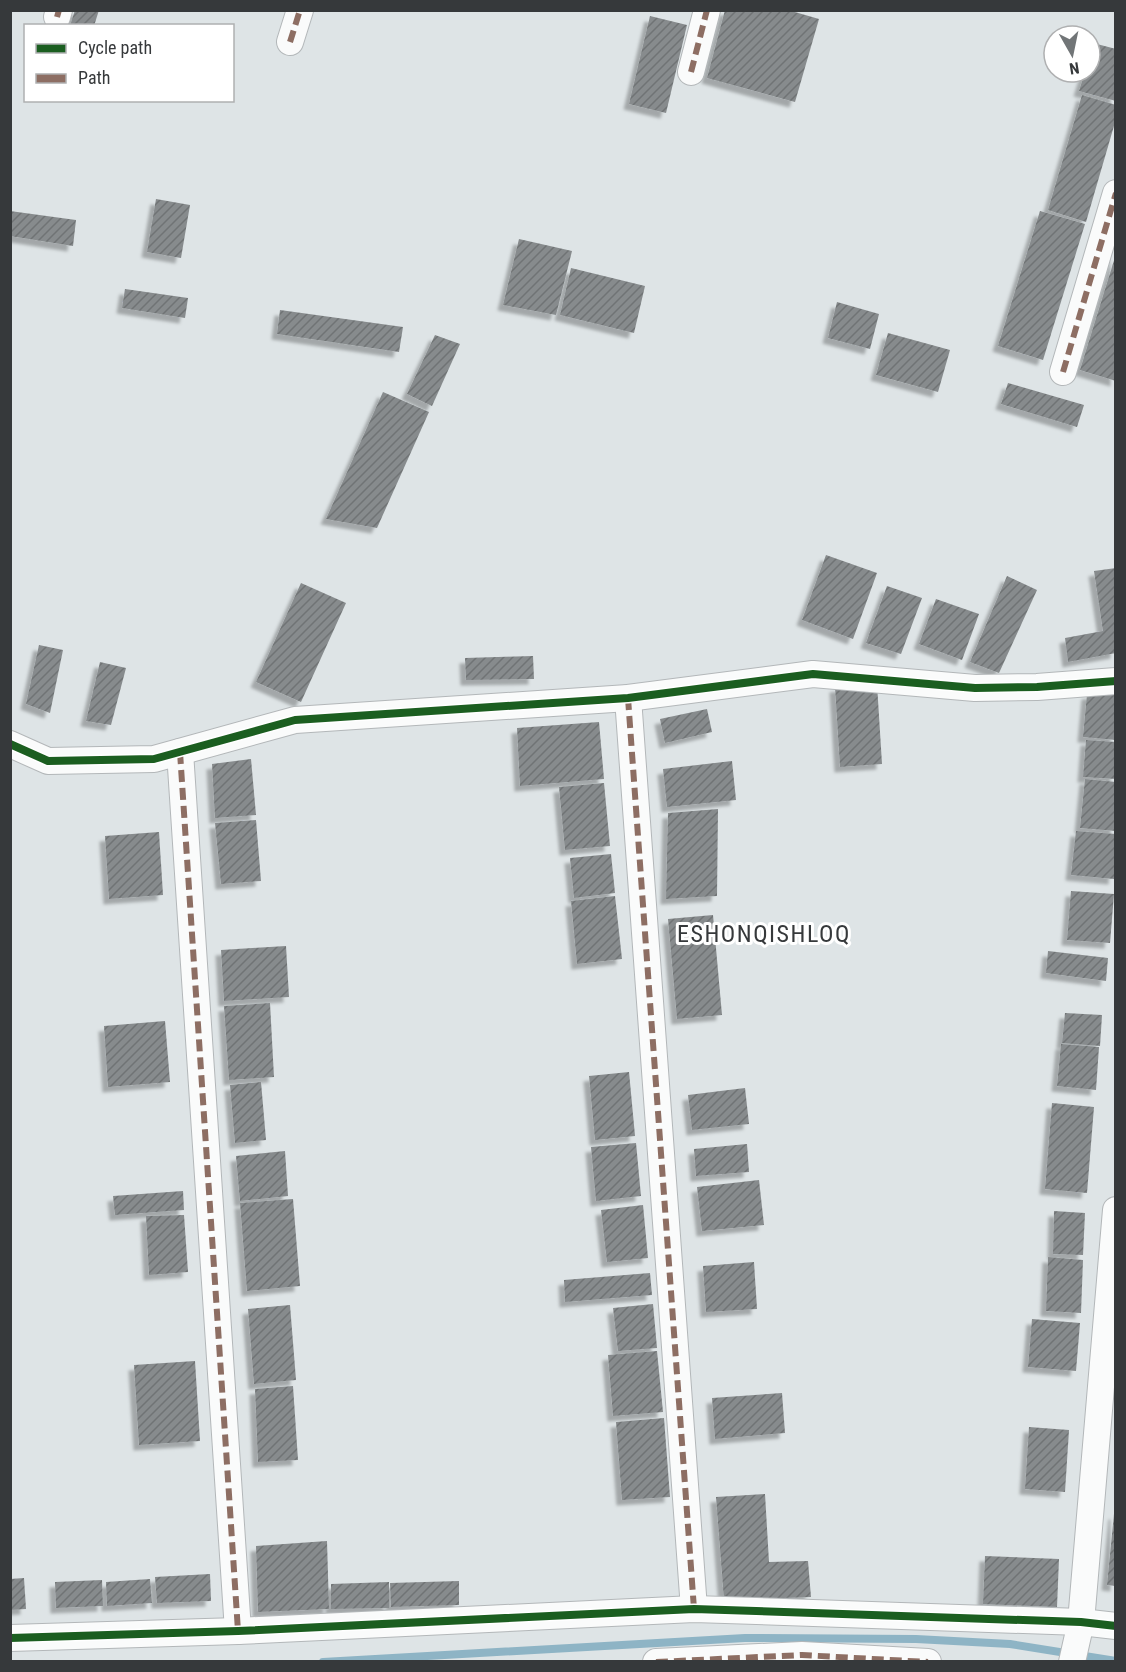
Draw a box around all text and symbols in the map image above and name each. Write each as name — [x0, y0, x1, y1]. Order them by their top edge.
legend — [24, 24, 234, 102]
north arrow — [1042, 24, 1102, 84]
text: Cycle path — [78, 37, 152, 58]
text: N — [1068, 58, 1081, 78]
text: Path — [78, 67, 111, 88]
district label: ESHONQISHLOQ — [677, 920, 851, 948]

